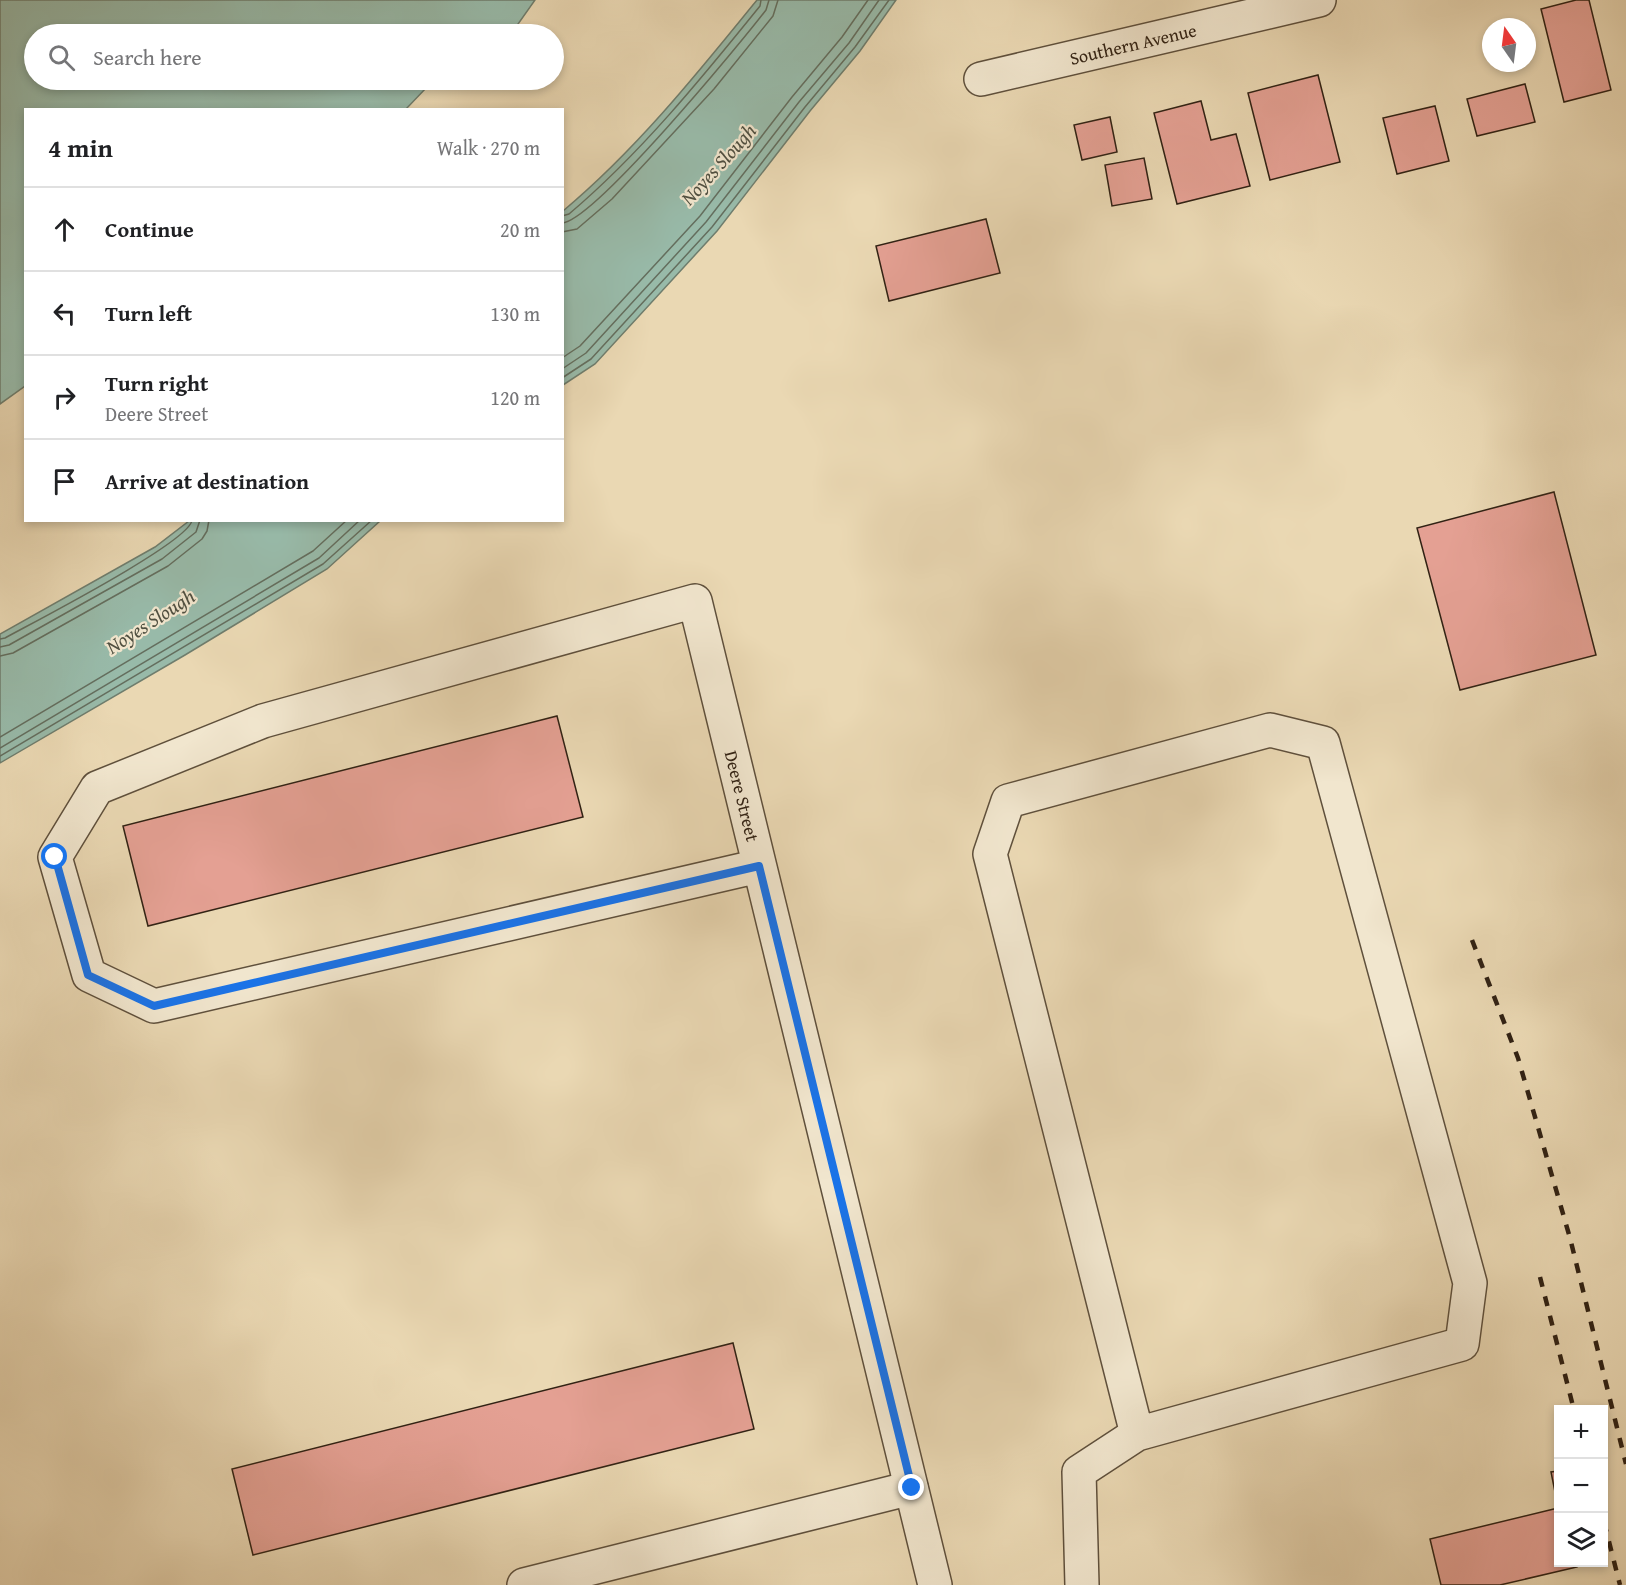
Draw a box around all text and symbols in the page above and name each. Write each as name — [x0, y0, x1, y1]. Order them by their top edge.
street label: Southern Avenue — [1067, 16, 1199, 72]
north arrow — [1482, 18, 1536, 72]
search box — [24, 24, 564, 90]
icon: search — [45, 41, 78, 74]
text: Search here — [93, 41, 202, 73]
water label: Noyes Slough — [673, 117, 763, 212]
text: 4 min — [48, 128, 113, 167]
text: Walk · 270 m — [437, 133, 540, 162]
icon: ahead — [48, 213, 81, 246]
text: Continue — [105, 213, 194, 245]
text: 20 m — [500, 215, 540, 244]
icon: left — [48, 297, 81, 330]
text: Turn left — [105, 297, 192, 329]
text: 130 m — [490, 299, 540, 328]
text: Turn right — [105, 367, 208, 399]
icon: right — [48, 381, 81, 414]
text: 120 m — [490, 383, 540, 412]
text: Deere Street — [105, 399, 208, 428]
icon: arrive — [48, 465, 81, 498]
text: Arrive at destination — [105, 465, 309, 497]
water label: Noyes Slough — [99, 581, 200, 661]
street label: Deere Street — [718, 748, 766, 845]
route start — [41, 843, 67, 869]
map controls — [1554, 1405, 1608, 1567]
button: + — [1554, 1405, 1608, 1459]
button: − — [1554, 1459, 1608, 1513]
route end — [898, 1474, 924, 1500]
button: layers — [1554, 1513, 1608, 1567]

